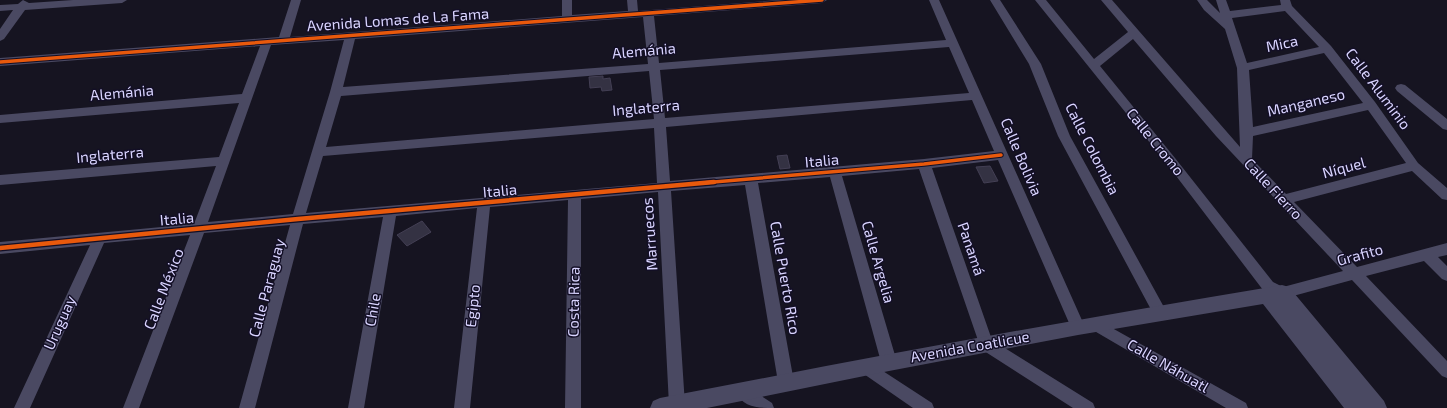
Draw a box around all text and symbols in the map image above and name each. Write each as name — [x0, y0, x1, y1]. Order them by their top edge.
street label: Avenida Lomas de La Fama — [306, 4, 490, 34]
street label: Mica — [1264, 31, 1300, 55]
street label: Alemánia — [611, 38, 677, 62]
street label: Calle Aluminio — [1342, 44, 1415, 133]
street label: Alemánia — [89, 80, 155, 104]
street label: Manganeso — [1265, 84, 1347, 120]
street label: Inglaterra — [611, 95, 680, 119]
street label: Calle Colombia — [1062, 100, 1124, 198]
street label: Calle Cromo — [1123, 104, 1188, 179]
street label: Calle Bolivia — [997, 115, 1046, 198]
street label: Inglaterra — [75, 142, 144, 166]
street label: Italia — [804, 150, 840, 170]
street label: Níquel — [1320, 153, 1368, 181]
street label: Calle Fierro — [1241, 154, 1307, 223]
street label: Italia — [482, 180, 518, 200]
street label: Marruecos — [637, 197, 661, 271]
street label: Italia — [159, 208, 195, 228]
street label: Calle Argelia — [859, 218, 899, 305]
street label: Calle Puerto Rico — [767, 220, 805, 336]
street label: Panamá — [954, 220, 989, 278]
street label: Calle Paraguay — [244, 236, 288, 339]
street label: Grafito — [1335, 239, 1385, 269]
street label: Calle México — [139, 245, 187, 332]
street label: Costa Rica — [563, 267, 583, 337]
street label: Egipto — [461, 283, 483, 328]
street label: Chile — [360, 292, 384, 328]
street label: Uruguay — [39, 293, 79, 353]
street label: Avenida Coatlicue — [909, 327, 1031, 365]
street label: Calle Náhuatl — [1124, 334, 1213, 396]

